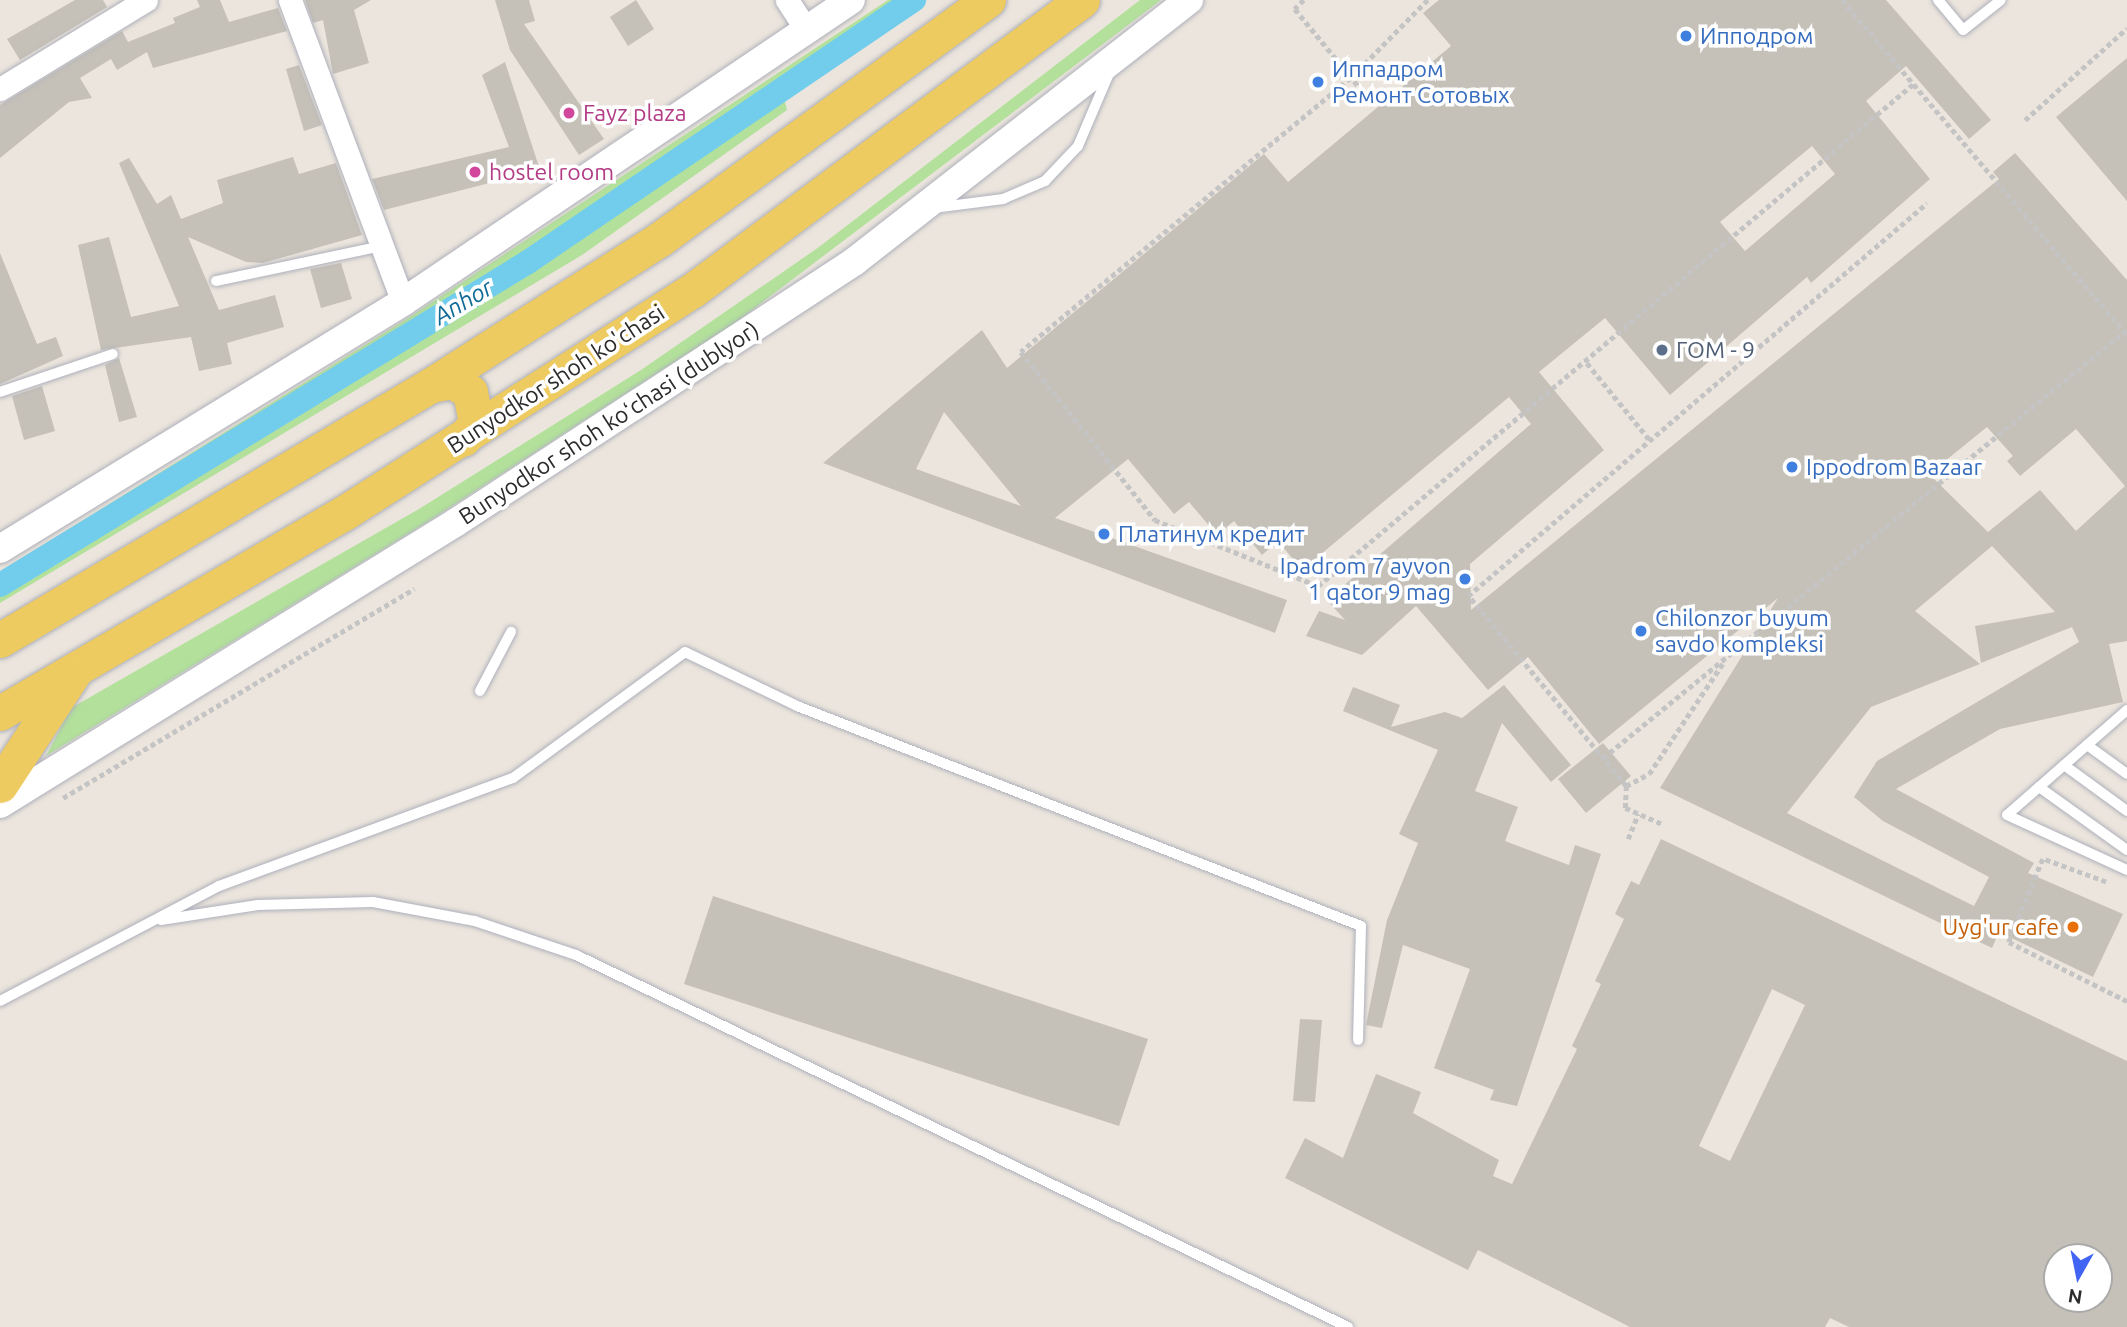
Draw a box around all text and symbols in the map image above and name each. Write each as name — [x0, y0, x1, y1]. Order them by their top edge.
place label: Ипподром — [1700, 22, 1813, 50]
marker: Ипподром — [1678, 28, 1694, 44]
place label: Иппадром Ремонт Сотовых — [1332, 55, 1510, 109]
marker: Иппадром Ремонт Сотовых — [1310, 74, 1326, 90]
place label: Fayz plaza — [583, 99, 687, 127]
marker: Fayz plaza — [561, 105, 577, 121]
place label: hostel room — [489, 158, 614, 186]
marker: hostel room — [467, 164, 483, 180]
water label: Anhor — [428, 273, 498, 331]
street label: Bunyodkor shoh ko'chasi — [442, 299, 670, 459]
street label: Bunyodkor shoh koʻchasi (dublyor) — [454, 316, 764, 530]
place label: ГОМ - 9 — [1676, 336, 1755, 364]
marker: ГОМ - 9 — [1654, 342, 1670, 358]
place label: Ippodrom Bazaar — [1806, 453, 1982, 481]
marker: Ippodrom Bazaar — [1784, 459, 1800, 475]
place label: Платинум кредит — [1118, 520, 1305, 548]
marker: Платинум кредит — [1096, 526, 1112, 542]
place label: Ipadrom 7 ayvon 1 qator 9 mag — [1280, 552, 1451, 606]
marker: Ipadrom 7 ayvon 1 qator 9 mag — [1457, 571, 1473, 587]
place label: Chilonzor buyum savdo kompleksi — [1655, 604, 1829, 658]
marker: Chilonzor buyum savdo kompleksi — [1633, 623, 1649, 639]
place label: Uyg'ur cafe — [1942, 913, 2059, 941]
marker: Uyg'ur cafe — [2065, 919, 2081, 935]
north arrow — [2043, 1243, 2113, 1313]
text: N — [2066, 1285, 2084, 1309]

